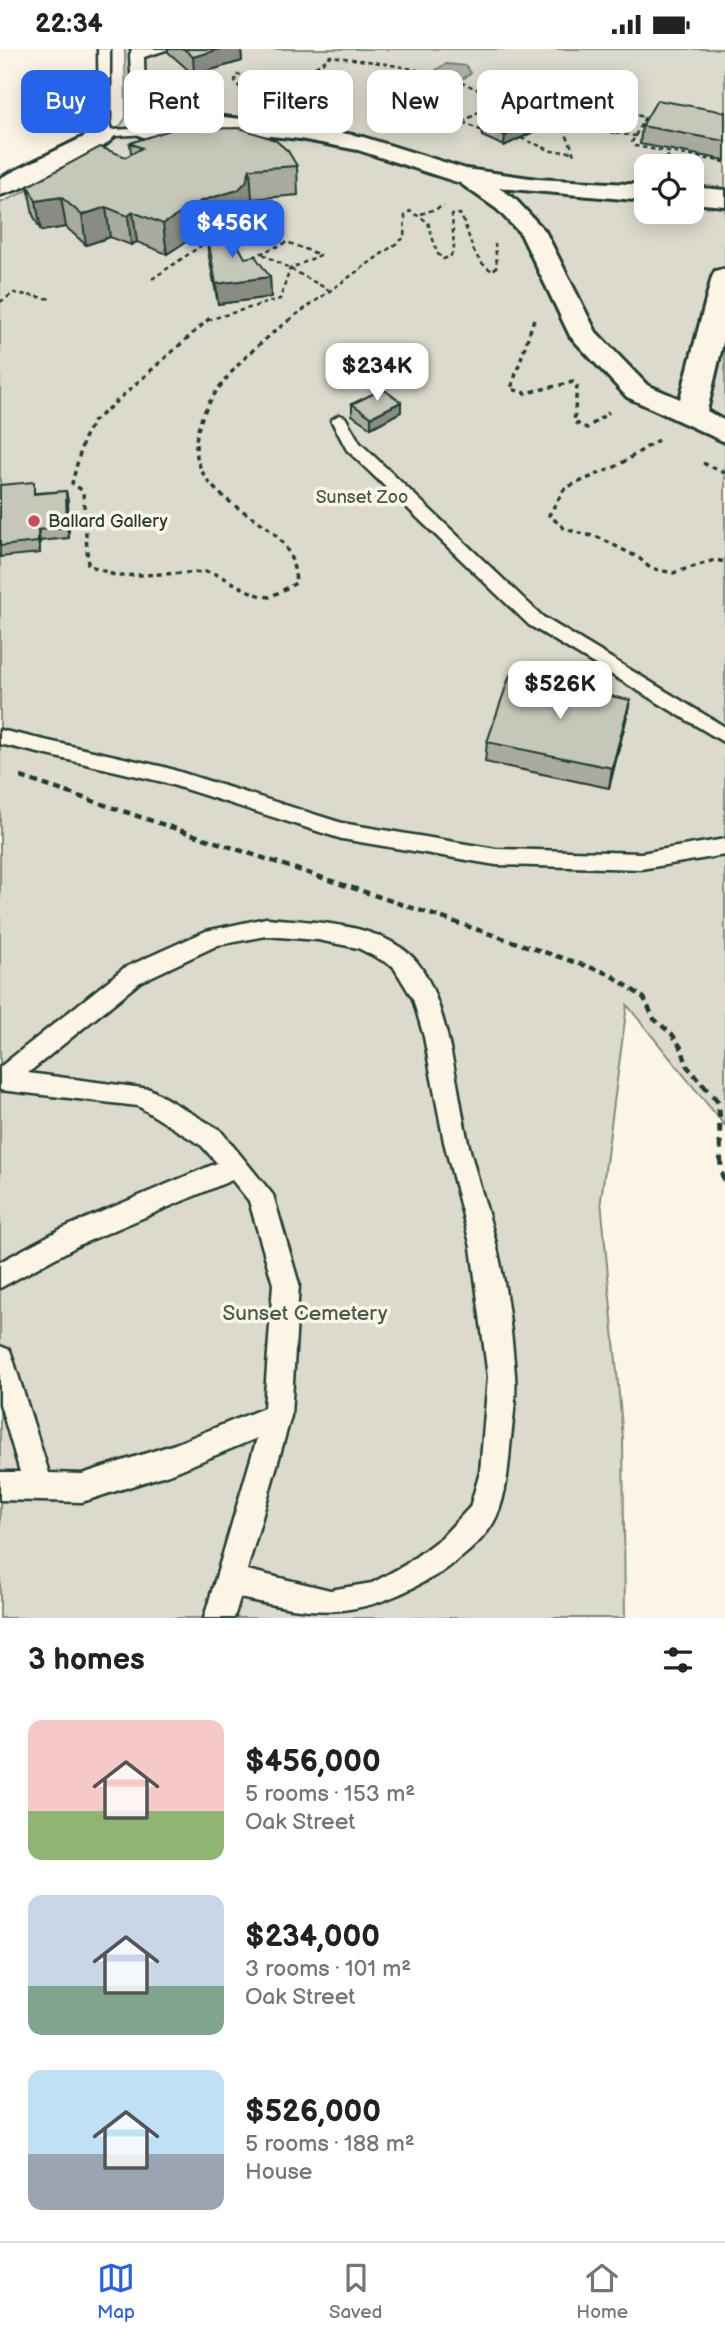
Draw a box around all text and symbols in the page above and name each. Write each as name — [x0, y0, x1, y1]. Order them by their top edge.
text: 22:34 — [35, 9, 103, 40]
chip: Buy — [21, 70, 110, 133]
chip: Rent — [124, 70, 224, 133]
chip: Filters — [238, 70, 353, 133]
chip: New — [367, 70, 463, 133]
chip: Apartment — [477, 70, 638, 133]
map controls — [634, 154, 704, 224]
button: locate — [634, 154, 704, 224]
pin: $456K — [183, 201, 281, 260]
text: $456K — [196, 209, 268, 237]
pin: $234K — [328, 343, 426, 403]
text: $234K — [342, 352, 412, 380]
park label: Sunset Zoo — [316, 487, 408, 508]
place label: Ballard Gallery — [48, 511, 169, 532]
marker: Ballard Gallery — [26, 513, 42, 529]
pin: $526K — [511, 661, 609, 721]
text: $526K — [524, 670, 596, 698]
park label: Sunset Cemetery — [223, 1301, 388, 1326]
icon: filters — [659, 1641, 697, 1679]
text: 3 homes — [28, 1642, 145, 1678]
text: $456,000 — [245, 1744, 381, 1780]
icon: home — [84, 1748, 168, 1832]
text: 5 rooms · 153 m² — [245, 1780, 415, 1808]
text: Oak Street — [245, 1808, 355, 1836]
text: $234,000 — [245, 1919, 380, 1955]
icon: home — [84, 1923, 168, 2007]
text: 3 rooms · 101 m² — [245, 1955, 411, 1983]
text: Oak Street — [245, 1983, 355, 2011]
text: $526,000 — [245, 2094, 381, 2130]
icon: home — [84, 2098, 168, 2182]
text: 5 rooms · 188 m² — [245, 2130, 415, 2158]
text: House — [245, 2158, 312, 2186]
tab: Map — [97, 2259, 135, 2324]
tab: Saved — [329, 2259, 382, 2324]
tab: Home — [576, 2259, 628, 2324]

